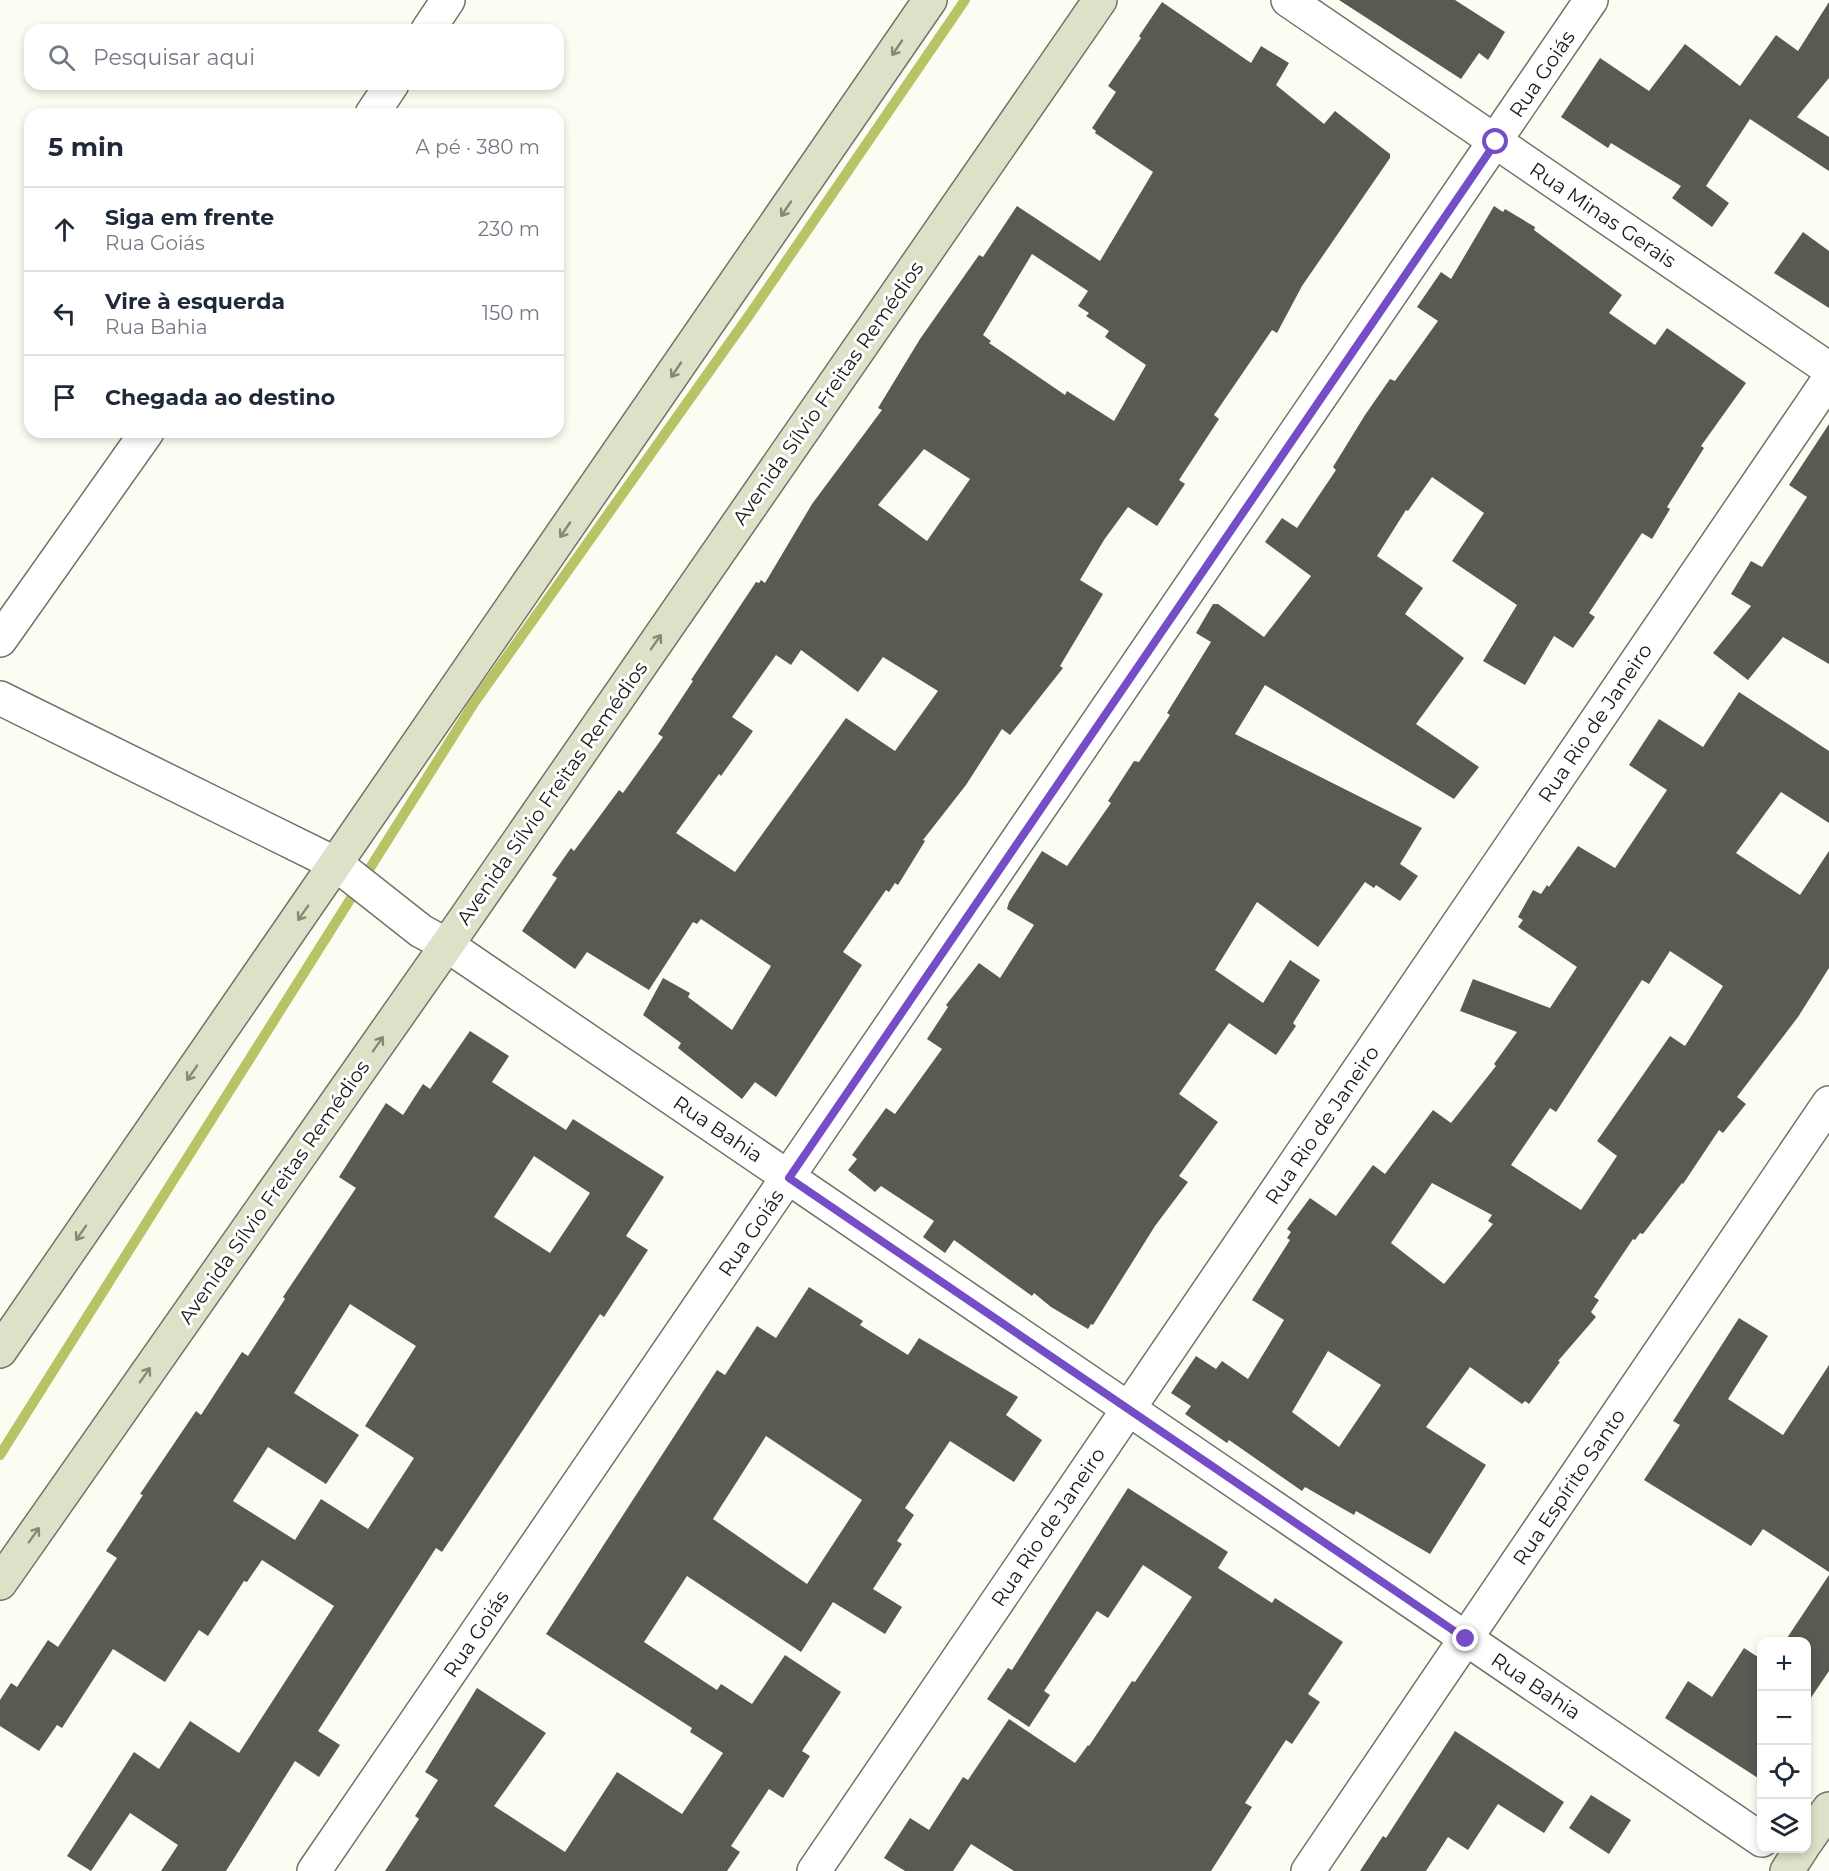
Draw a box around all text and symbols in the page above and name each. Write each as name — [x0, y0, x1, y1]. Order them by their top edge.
search box — [24, 24, 564, 90]
street label: Rua Goiás — [1504, 26, 1580, 122]
one-way arrow — [891, 40, 903, 56]
icon: search — [45, 41, 78, 74]
text: Pesquisar aqui — [93, 44, 255, 71]
route start — [1482, 128, 1508, 154]
text: 5 min — [48, 131, 124, 163]
text: A pé · 380 m — [416, 135, 540, 159]
street label: Rua Minas Gerais — [1525, 157, 1681, 273]
one-way arrow — [780, 200, 792, 217]
text: Siga em frente — [105, 204, 274, 231]
icon: ahead — [48, 213, 81, 246]
text: 230 m — [478, 217, 540, 241]
text: Rua Goiás — [105, 231, 205, 255]
street label: Avenida Sílvio Freitas Remédios — [728, 256, 929, 529]
text: Vire à esquerda — [105, 288, 285, 315]
icon: left — [48, 297, 81, 330]
text: 150 m — [482, 301, 540, 325]
text: Rua Bahia — [105, 315, 208, 339]
one-way arrow — [670, 361, 682, 377]
icon: arrive — [48, 381, 81, 414]
text: Chegada ao destino — [105, 384, 335, 411]
one-way arrow — [559, 522, 571, 538]
one-way arrow — [650, 634, 662, 650]
street label: Rua Rio de Janeiro — [1533, 639, 1657, 807]
street label: Avenida Sílvio Freitas Remédios — [452, 656, 653, 929]
one-way arrow — [297, 904, 309, 920]
one-way arrow — [372, 1036, 384, 1052]
street label: Rua Rio de Janeiro — [1260, 1041, 1384, 1209]
street label: Avenida Sílvio Freitas Remédios — [174, 1055, 375, 1328]
one-way arrow — [186, 1064, 198, 1081]
street label: Rua Bahia — [669, 1090, 767, 1168]
street label: Rua Goiás — [713, 1185, 789, 1281]
one-way arrow — [75, 1225, 87, 1241]
one-way arrow — [139, 1368, 151, 1384]
street label: Rua Espírito Santo — [1508, 1404, 1630, 1570]
street label: Rua Rio de Janeiro — [986, 1443, 1110, 1611]
one-way arrow — [28, 1527, 40, 1544]
street label: Rua Goiás — [438, 1586, 514, 1682]
route end — [1452, 1625, 1478, 1651]
map controls — [1757, 1637, 1811, 1853]
button: + — [1757, 1637, 1811, 1691]
street label: Rua Bahia — [1487, 1647, 1585, 1725]
button: − — [1757, 1691, 1811, 1745]
button: locate — [1757, 1745, 1811, 1799]
button: layers — [1757, 1799, 1811, 1853]

